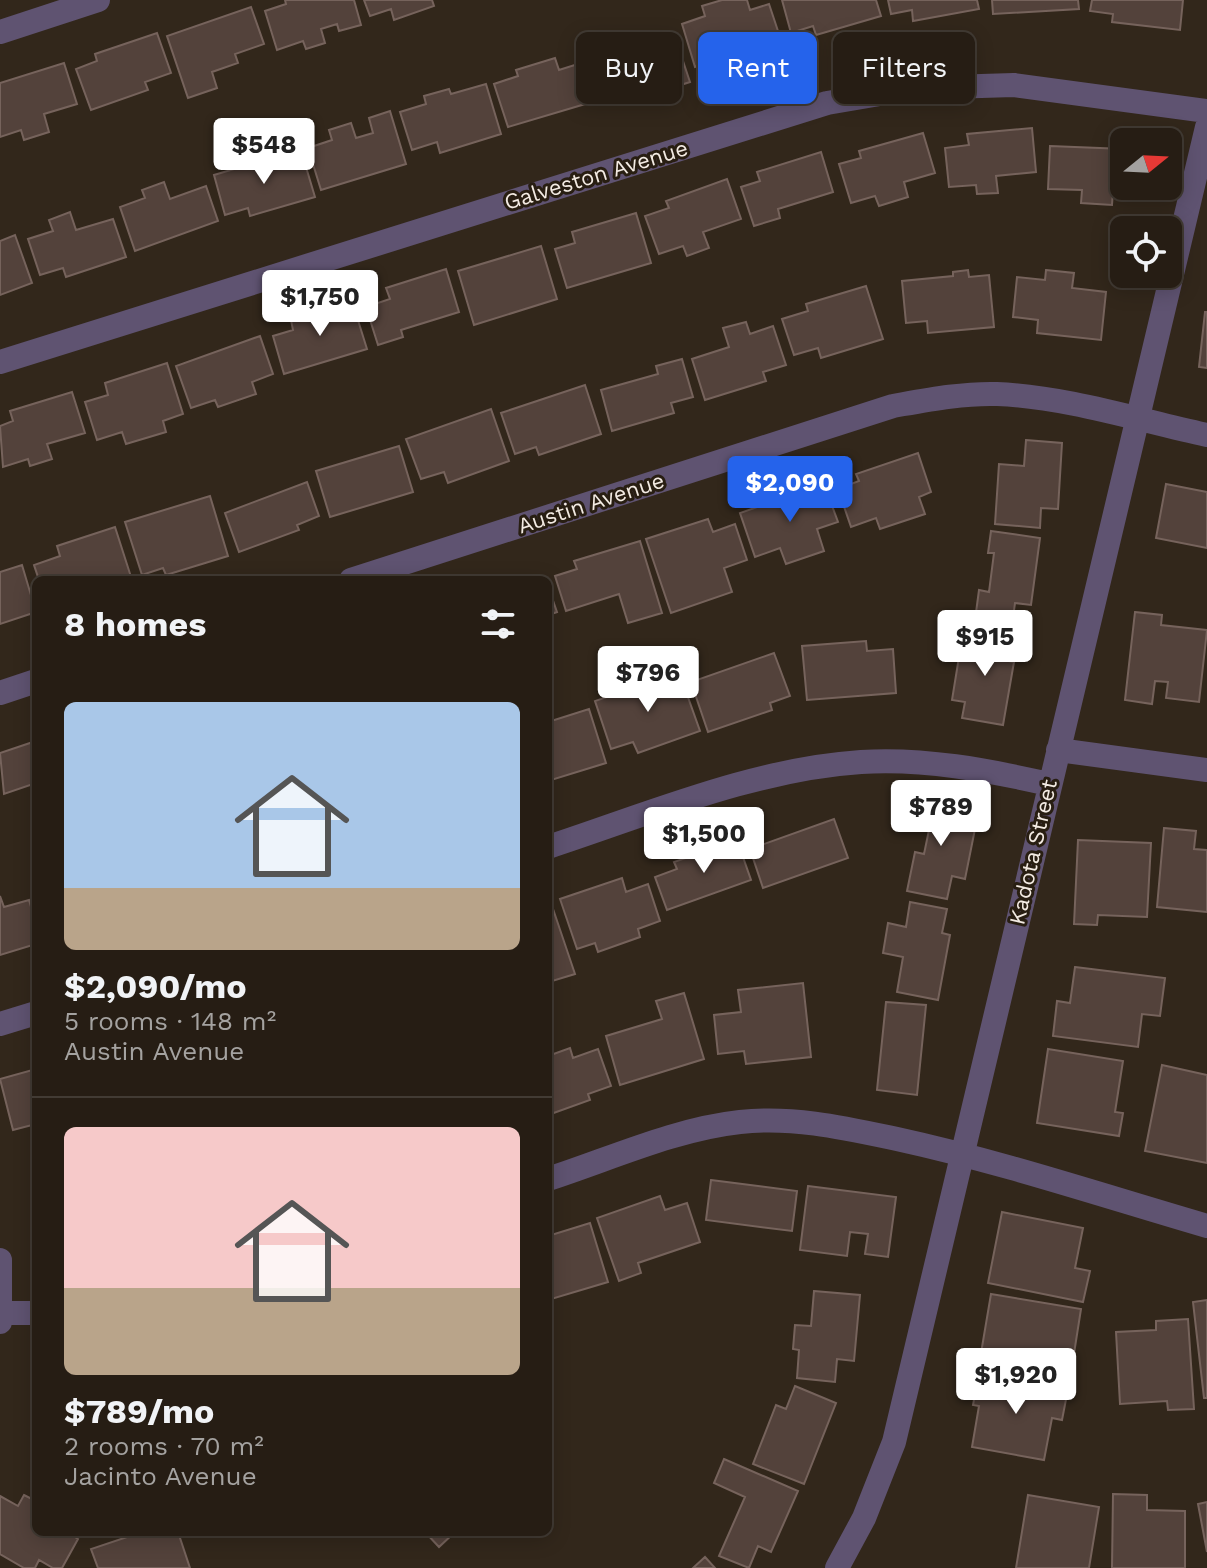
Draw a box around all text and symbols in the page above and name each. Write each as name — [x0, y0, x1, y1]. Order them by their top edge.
chip: Buy — [576, 32, 682, 104]
chip: Rent — [698, 32, 817, 104]
chip: Filters — [833, 32, 975, 104]
pin: $548 — [217, 118, 311, 186]
north arrow — [1110, 128, 1182, 200]
map controls — [1110, 128, 1182, 288]
text: $548 — [232, 129, 296, 159]
street label: Galveston Avenue — [501, 135, 691, 215]
button: locate — [1110, 216, 1182, 288]
pin: $1,750 — [255, 270, 385, 338]
text: $1,750 — [280, 281, 360, 311]
pin: $2,090 — [725, 456, 855, 524]
text: $2,090 — [746, 467, 834, 497]
street label: Austin Avenue — [515, 468, 667, 538]
icon: filters — [476, 602, 520, 646]
text: 8 homes — [64, 604, 206, 644]
pin: $915 — [938, 610, 1032, 678]
text: $915 — [955, 621, 1015, 651]
pin: $796 — [601, 646, 695, 714]
text: $796 — [616, 657, 680, 687]
icon: home — [220, 754, 364, 898]
street label: Kadota Street — [1004, 777, 1062, 927]
pin: $789 — [894, 780, 988, 848]
text: $789 — [909, 791, 973, 821]
pin: $1,500 — [639, 807, 769, 875]
text: $1,500 — [662, 818, 746, 848]
text: $2,090/mo — [64, 966, 247, 1006]
text: 5 rooms · 148 m² — [64, 1006, 276, 1036]
text: Austin Avenue — [64, 1036, 244, 1066]
icon: home — [220, 1179, 364, 1323]
pin: $1,920 — [951, 1348, 1081, 1416]
text: $1,920 — [974, 1359, 1058, 1389]
text: $789/mo — [64, 1391, 214, 1431]
text: 2 rooms · 70 m² — [64, 1431, 264, 1461]
text: Jacinto Avenue — [64, 1461, 257, 1491]

